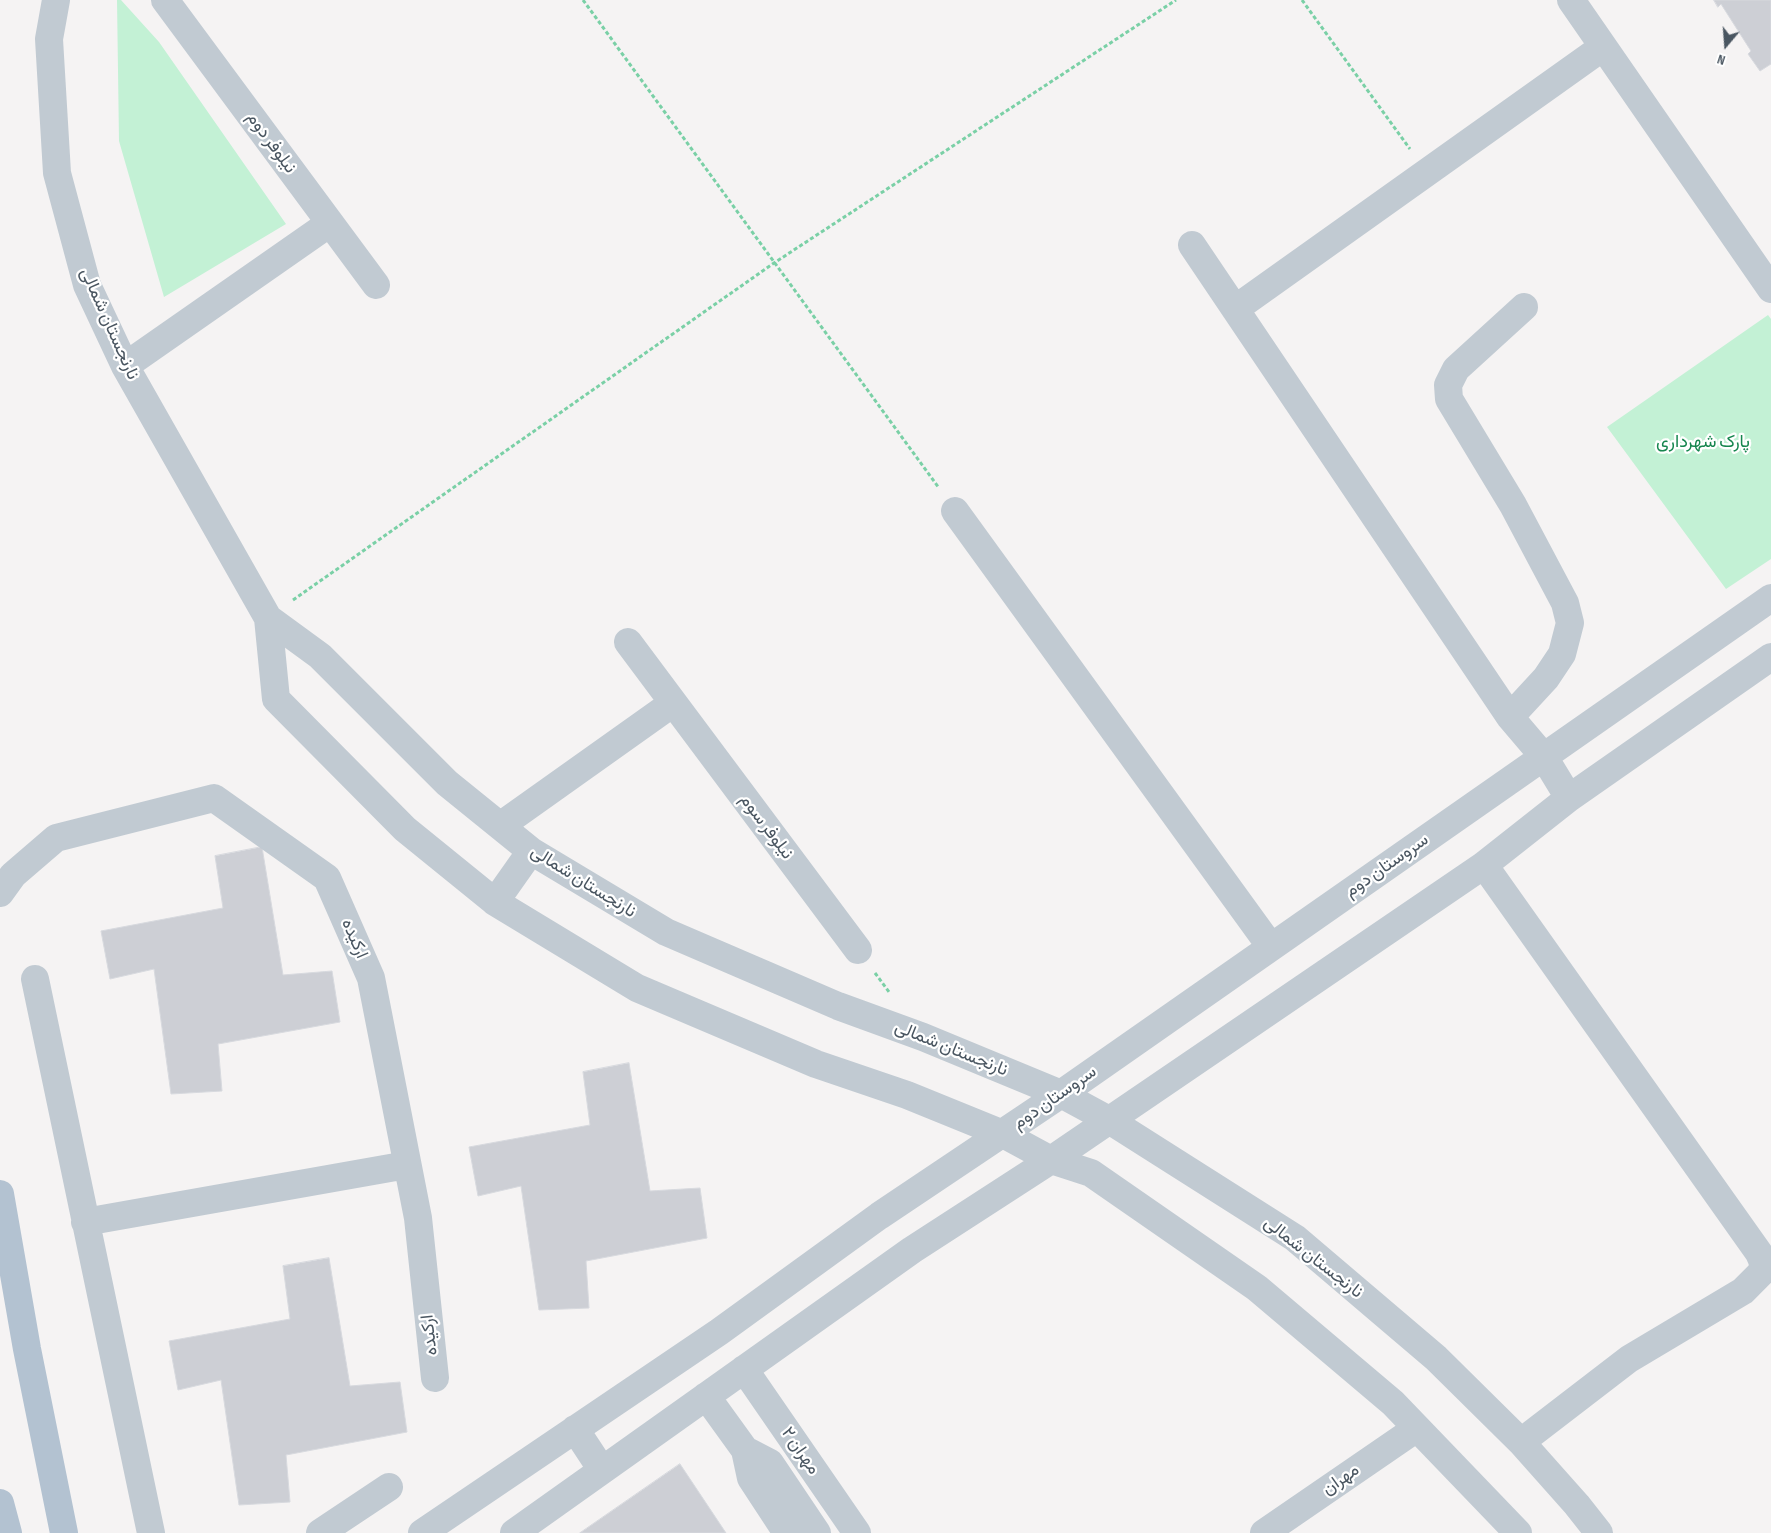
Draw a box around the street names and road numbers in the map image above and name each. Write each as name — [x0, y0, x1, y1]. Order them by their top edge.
street label: نیلوفر دوم — [241, 108, 301, 178]
street label: نارنجستان شمالی — [75, 265, 143, 383]
street label: نیلوفر سوم — [734, 790, 798, 864]
street label: سروستان دوم — [1341, 829, 1433, 903]
street label: نارنجستان شمالی — [526, 841, 640, 923]
street label: ارکیده — [336, 916, 372, 962]
street label: نارنجستان شمالی — [891, 1016, 1011, 1082]
street label: سروستان دوم — [1009, 1061, 1101, 1135]
street label: نارنجستان شمالی — [1259, 1213, 1367, 1303]
street label: ارکیده — [417, 1313, 443, 1357]
street label: مهران ۲ — [776, 1423, 824, 1479]
street label: مهران — [1318, 1459, 1364, 1501]

